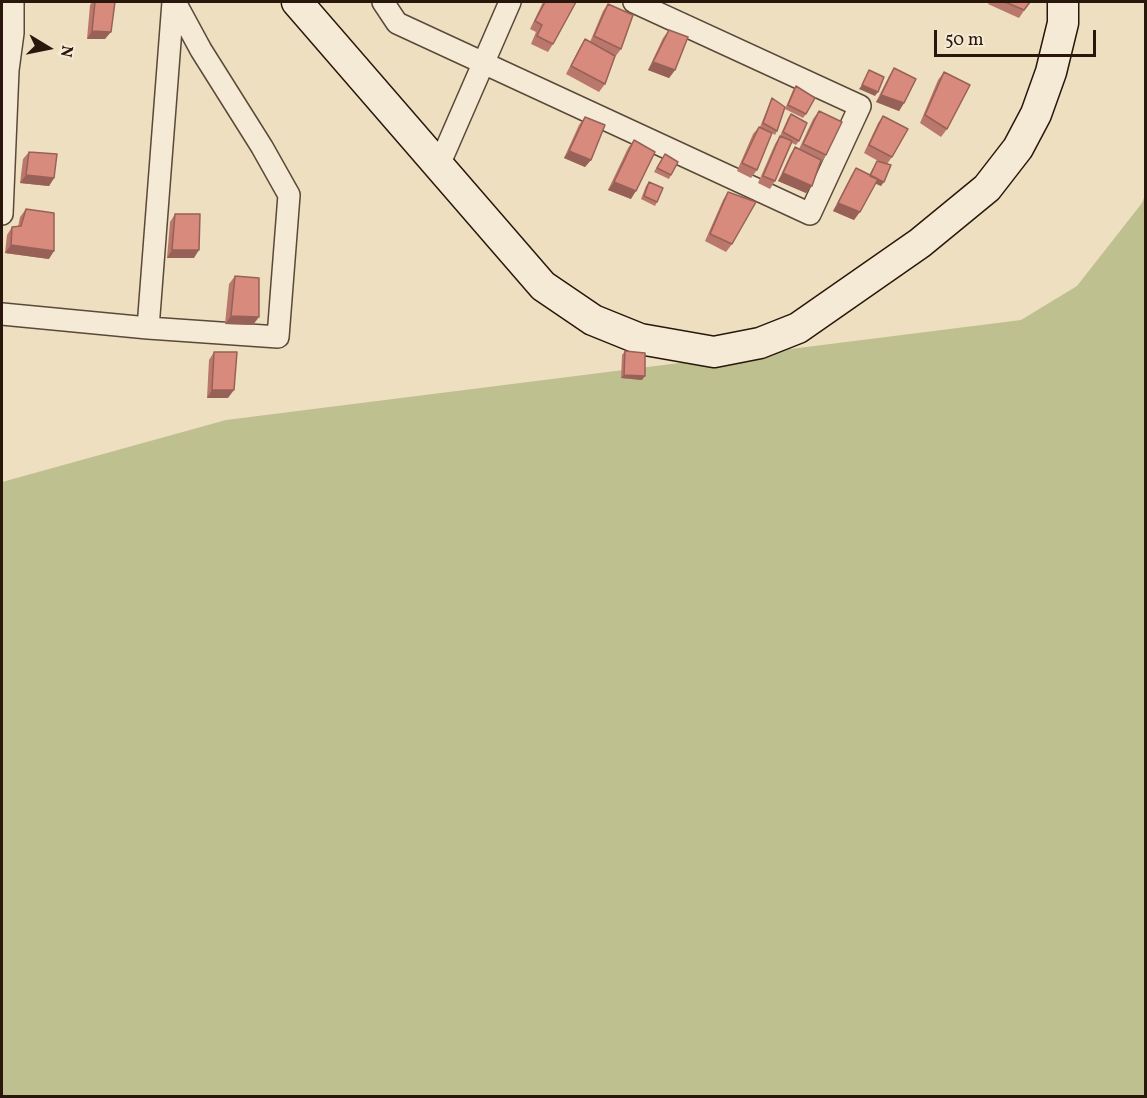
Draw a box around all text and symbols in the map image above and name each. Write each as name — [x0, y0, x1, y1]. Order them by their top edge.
north arrow — [18, 18, 78, 78]
scale bar — [937, 18, 1099, 56]
text: 50 m — [945, 28, 984, 53]
text: N — [54, 43, 78, 59]

